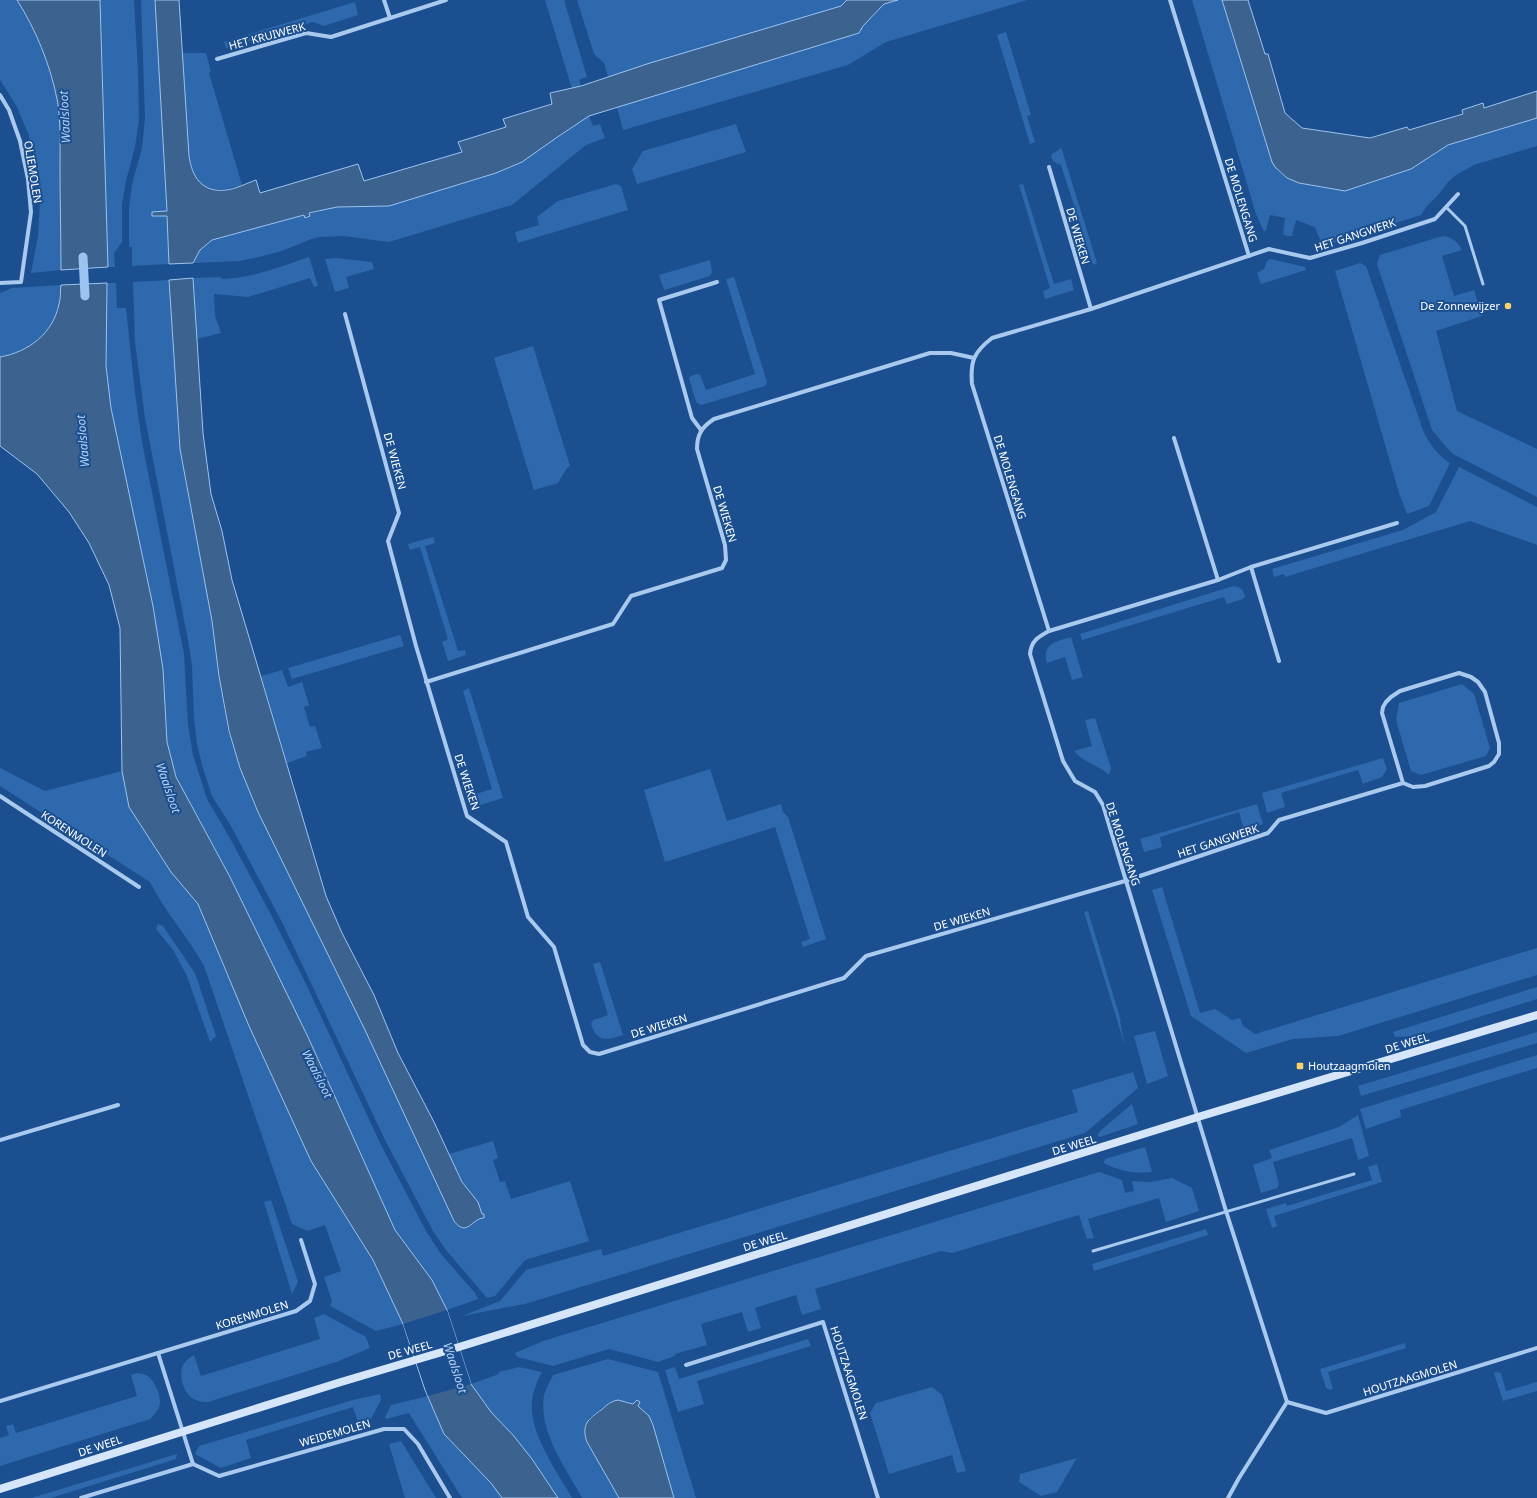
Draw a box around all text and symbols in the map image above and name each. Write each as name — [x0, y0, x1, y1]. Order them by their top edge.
street label: HET KRUIWERK — [227, 18, 307, 53]
water label: Waalsloot — [55, 89, 74, 144]
street label: OLIEMOLEN — [21, 140, 46, 204]
street label: DE MOLENGANG — [1222, 156, 1261, 244]
street label: DE WIEKEN — [1063, 206, 1094, 266]
street label: HET GANGWERK — [1312, 214, 1398, 255]
place label: De Zonnewijzer — [1420, 298, 1500, 313]
marker: De Zonnewijzer — [1503, 301, 1513, 311]
water label: Waalsloot — [72, 413, 93, 468]
street label: DE WIEKEN — [381, 431, 410, 491]
street label: DE MOLENGANG — [991, 433, 1030, 521]
street label: DE WIEKEN — [710, 484, 741, 544]
street label: DE WIEKEN — [451, 752, 484, 812]
water label: Waalsloot — [152, 760, 185, 816]
street label: DE MOLENGANG — [1103, 800, 1144, 888]
street label: KORENMOLEN — [39, 807, 110, 860]
street label: HET GANGWERK — [1175, 820, 1261, 861]
street label: DE WIEKEN — [932, 903, 992, 934]
street label: DE WIEKEN — [629, 1010, 689, 1041]
street label: DE WEEL — [1383, 1029, 1431, 1056]
water label: Waalsloot — [298, 1047, 337, 1102]
place label: Houtzaagmolen — [1308, 1058, 1391, 1073]
marker: Houtzaagmolen — [1295, 1061, 1305, 1071]
street label: DE WEEL — [1050, 1131, 1098, 1158]
street label: DE WEEL — [741, 1227, 789, 1254]
street label: KORENMOLEN — [214, 1296, 290, 1333]
street label: HOUTZAAGMOLEN — [827, 1324, 872, 1422]
street label: DE WEEL — [386, 1336, 434, 1363]
water label: Waalsloot — [439, 1340, 472, 1396]
street label: HOUTZAAGMOLEN — [1361, 1356, 1459, 1399]
street label: WEIDEMOLEN — [298, 1415, 372, 1450]
street label: DE WEEL — [76, 1431, 124, 1460]

